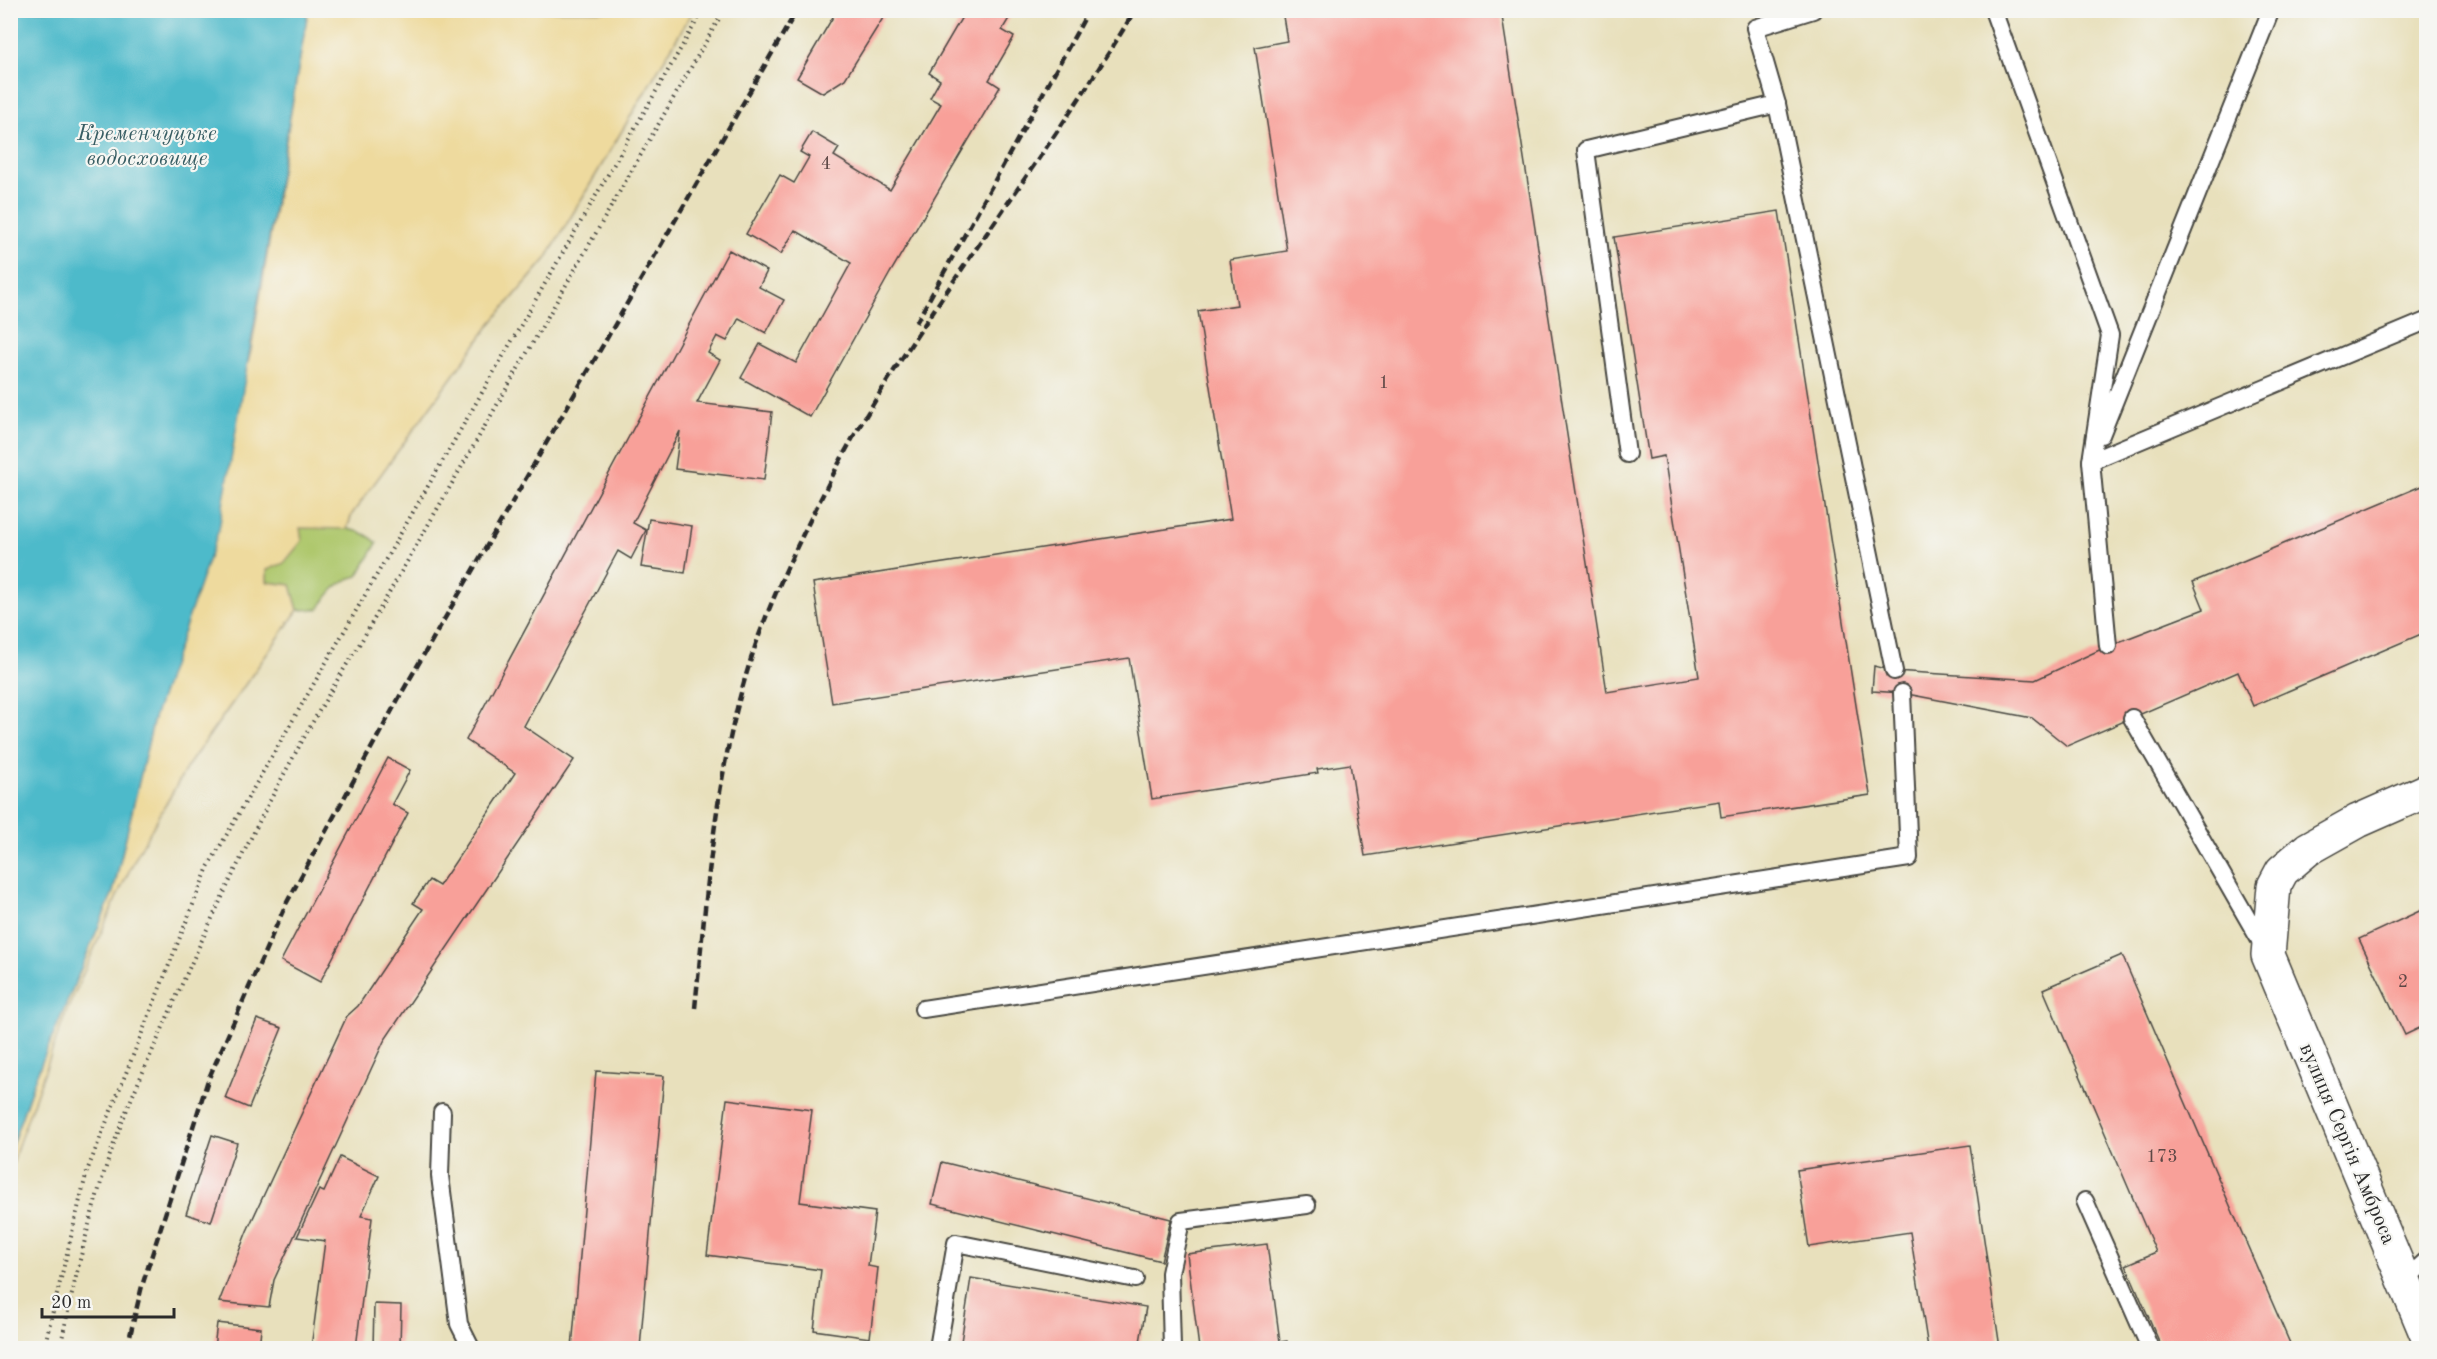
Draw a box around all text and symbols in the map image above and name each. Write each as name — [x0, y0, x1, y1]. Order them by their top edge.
water label: Кременчуцьке водосховище — [76, 123, 217, 170]
house number: 4 — [821, 155, 831, 173]
house number: 1 — [1379, 374, 1389, 392]
house number: 2 — [2398, 973, 2408, 991]
street label: вулиця Сергія Амброса — [2295, 1041, 2399, 1247]
house number: 173 — [2146, 1148, 2178, 1166]
scale bar — [42, 1281, 174, 1319]
text: 20 m — [51, 1294, 91, 1312]

